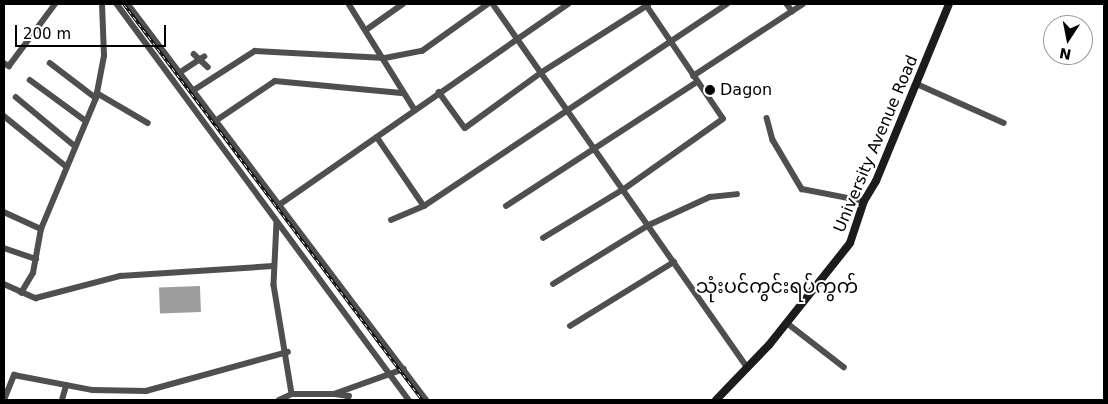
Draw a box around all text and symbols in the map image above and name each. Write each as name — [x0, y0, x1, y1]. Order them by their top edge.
scale bar — [18, 15, 169, 47]
north arrow — [1043, 15, 1093, 65]
text: 200 m — [23, 25, 71, 43]
text: N — [1058, 45, 1073, 63]
street label: University Avenue Road — [830, 53, 922, 235]
place label: Dagon — [720, 80, 772, 100]
marker: Dagon — [704, 84, 716, 96]
district label: သုံးပင်ကွင်းရပ်ကွက် — [696, 276, 858, 298]

